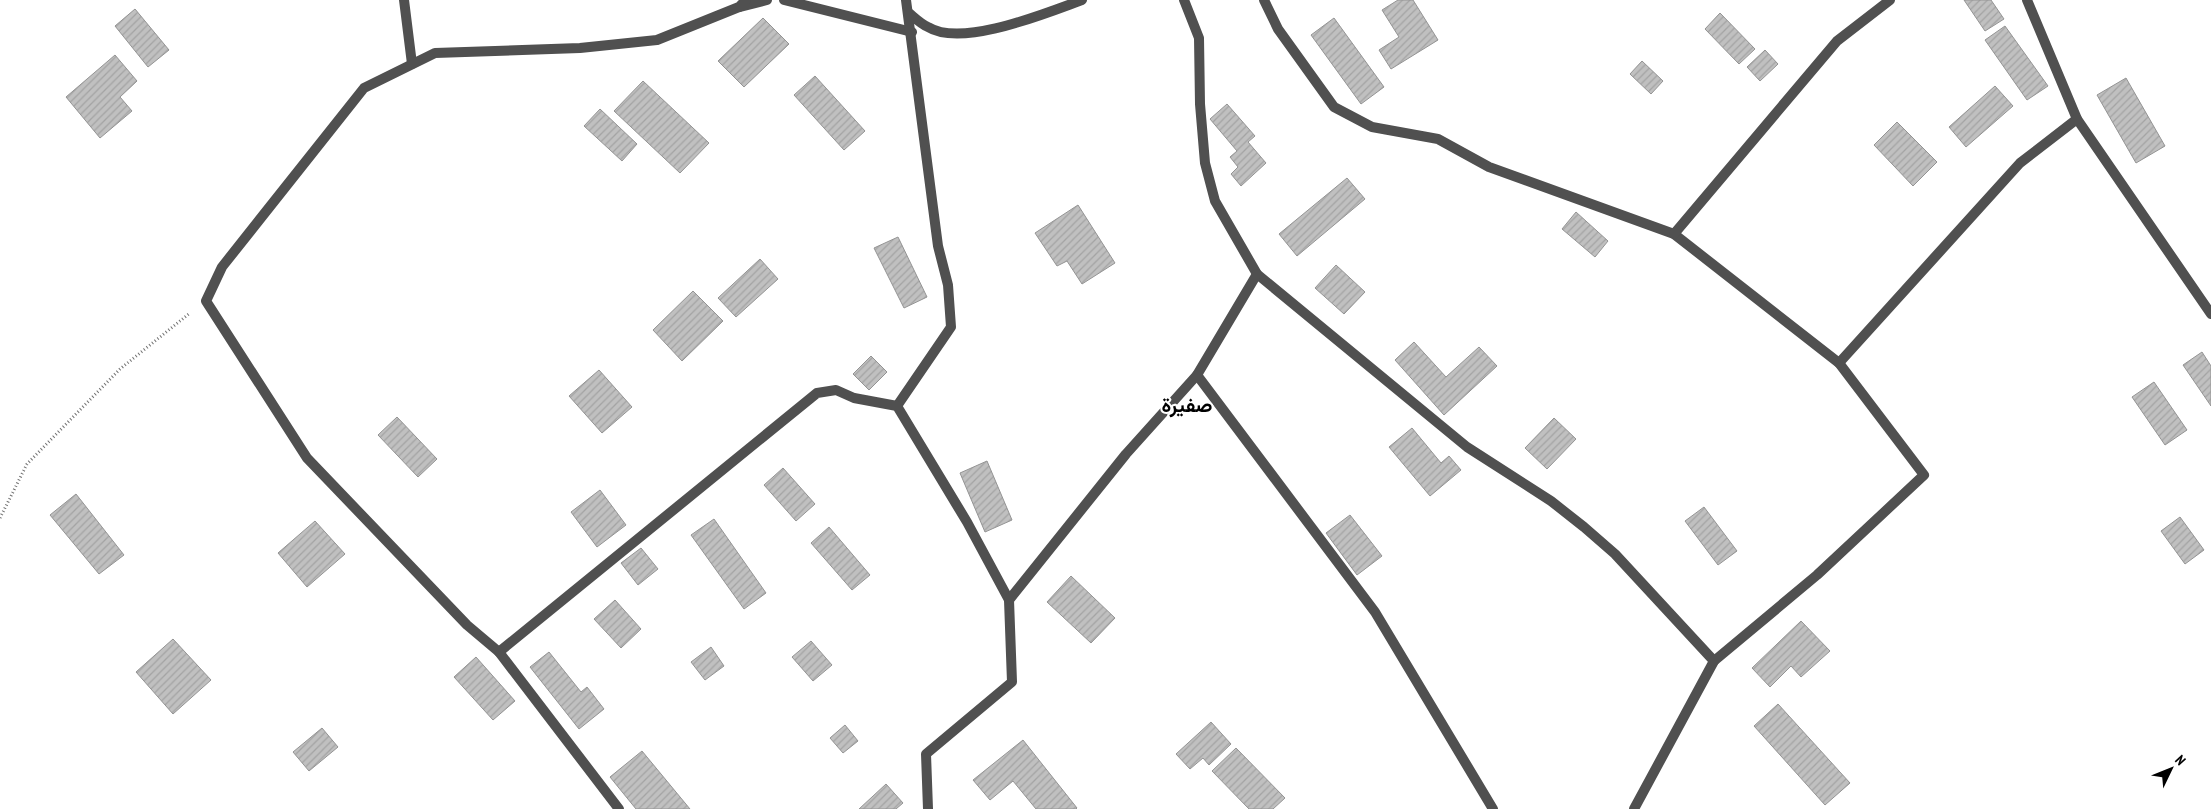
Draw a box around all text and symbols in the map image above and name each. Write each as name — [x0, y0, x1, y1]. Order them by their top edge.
district label: صفيرة — [1162, 392, 1213, 418]
north arrow — [2146, 744, 2196, 794]
text: N — [2171, 751, 2190, 769]

